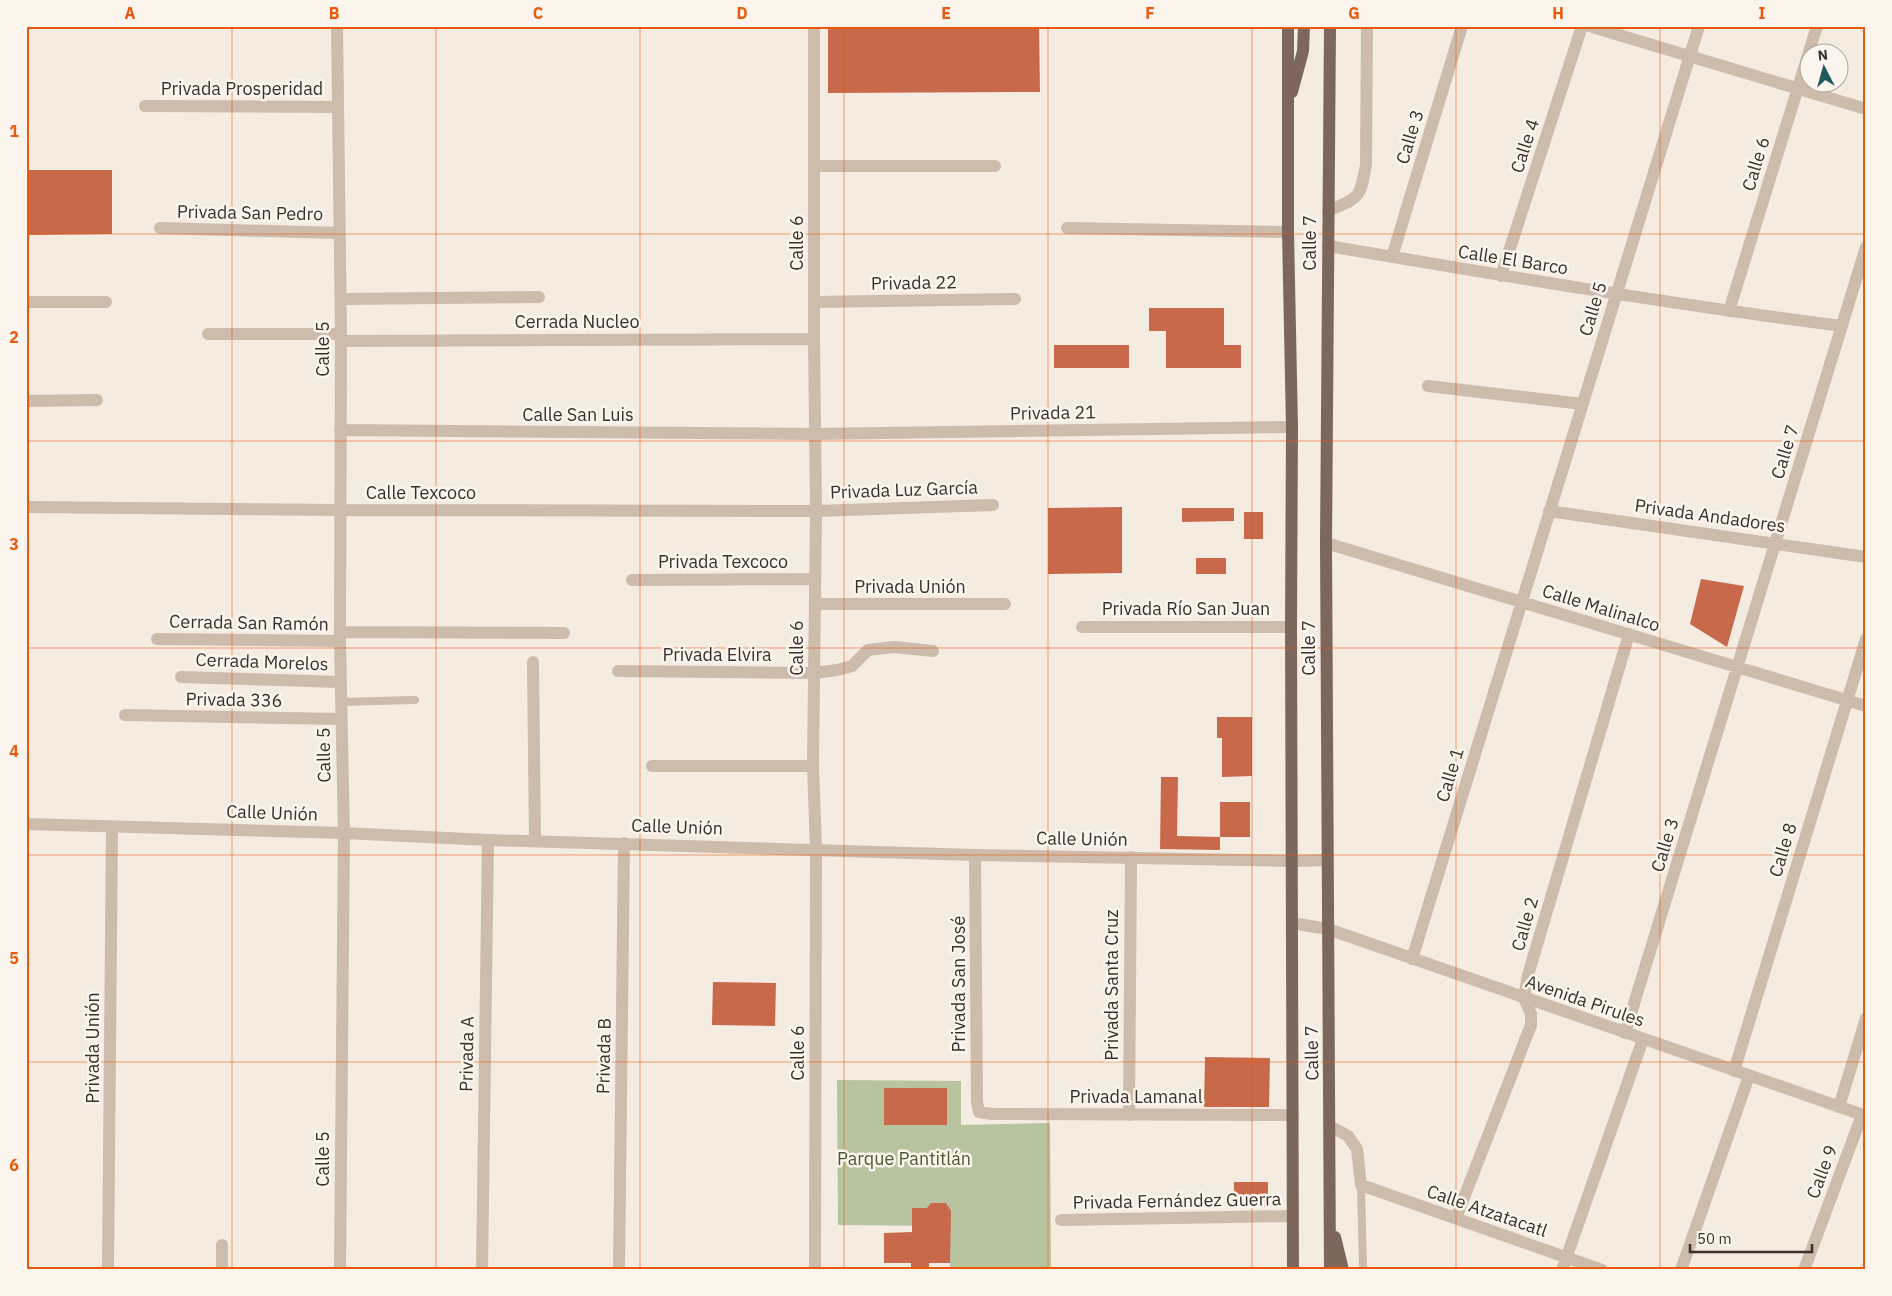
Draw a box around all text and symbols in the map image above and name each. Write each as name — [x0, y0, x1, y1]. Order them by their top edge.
text: A — [125, 3, 136, 23]
text: B — [329, 3, 340, 23]
text: C — [533, 3, 543, 23]
text: D — [736, 3, 748, 23]
text: E — [941, 3, 951, 23]
text: F — [1145, 3, 1155, 23]
text: G — [1348, 3, 1360, 23]
text: H — [1552, 3, 1564, 23]
text: I — [1759, 3, 1766, 23]
north arrow — [1800, 42, 1850, 92]
text: N — [1817, 46, 1829, 65]
street label: Privada Prosperidad — [161, 77, 323, 100]
street label: Calle 3 — [1390, 107, 1429, 167]
street label: Calle 4 — [1505, 116, 1544, 176]
text: 1 — [9, 121, 19, 141]
street label: Calle 6 — [1736, 134, 1775, 194]
street label: Privada San Pedro — [177, 200, 323, 225]
street label: Calle 6 — [785, 215, 808, 271]
street label: Calle 7 — [1298, 215, 1321, 271]
street label: Calle El Barco — [1456, 239, 1570, 280]
street label: Privada 22 — [871, 270, 957, 295]
street label: Calle 5 — [1573, 279, 1612, 339]
street label: Cerrada Nucleo — [515, 310, 639, 333]
street label: Calle 5 — [311, 321, 334, 377]
text: 2 — [9, 327, 19, 347]
street label: Privada 21 — [1010, 400, 1096, 425]
street label: Calle San Luis — [522, 403, 634, 426]
street label: Calle 7 — [1765, 422, 1804, 482]
street label: Privada Luz García — [830, 475, 979, 504]
street label: Calle Texcoco — [366, 481, 476, 504]
street label: Privada Andadores — [1633, 494, 1787, 537]
text: 3 — [9, 534, 19, 554]
street label: Privada Texcoco — [658, 550, 788, 573]
street label: Privada Unión — [854, 575, 966, 598]
street label: Calle Malinalco — [1539, 579, 1663, 636]
street label: Privada Río San Juan — [1102, 597, 1270, 620]
street label: Cerrada San Ramón — [169, 610, 329, 635]
street label: Calle 6 — [785, 620, 808, 676]
street label: Calle 7 — [1297, 620, 1320, 676]
street label: Privada Elvira — [662, 643, 772, 666]
street label: Cerrada Morelos — [195, 648, 329, 675]
street label: Privada 336 — [185, 687, 283, 712]
street label: Calle 5 — [312, 727, 335, 783]
text: 4 — [9, 741, 19, 761]
street label: Calle 1 — [1430, 745, 1469, 805]
street label: Calle Unión — [226, 799, 318, 826]
street label: Calle Unión — [631, 813, 723, 840]
street label: Calle 3 — [1645, 815, 1684, 875]
street label: Calle 8 — [1763, 820, 1802, 880]
street label: Calle Unión — [1036, 826, 1128, 851]
street label: Calle 2 — [1506, 894, 1543, 954]
street label: Privada Santa Cruz — [1100, 909, 1123, 1061]
street label: Privada San José — [947, 915, 970, 1052]
text: 5 — [9, 948, 19, 968]
street label: Avenida Pirules — [1523, 969, 1648, 1032]
street label: Privada Unión — [81, 992, 104, 1104]
street label: Privada A — [454, 1015, 479, 1092]
street label: Privada B — [591, 1018, 616, 1094]
street label: Calle 6 — [786, 1025, 809, 1081]
street label: Calle 7 — [1300, 1025, 1323, 1081]
street label: Privada Lamanal — [1069, 1085, 1203, 1108]
street label: Calle 5 — [311, 1131, 334, 1187]
street label: Calle 9 — [1801, 1142, 1842, 1202]
park label: Parque Pantitlán — [837, 1147, 971, 1170]
text: 6 — [9, 1155, 19, 1175]
street label: Calle Atzatacatl — [1424, 1179, 1551, 1242]
street label: Privada Fernández Guerra — [1072, 1187, 1282, 1214]
scale bar — [1690, 1221, 1812, 1253]
text: 50 m — [1697, 1229, 1732, 1248]

